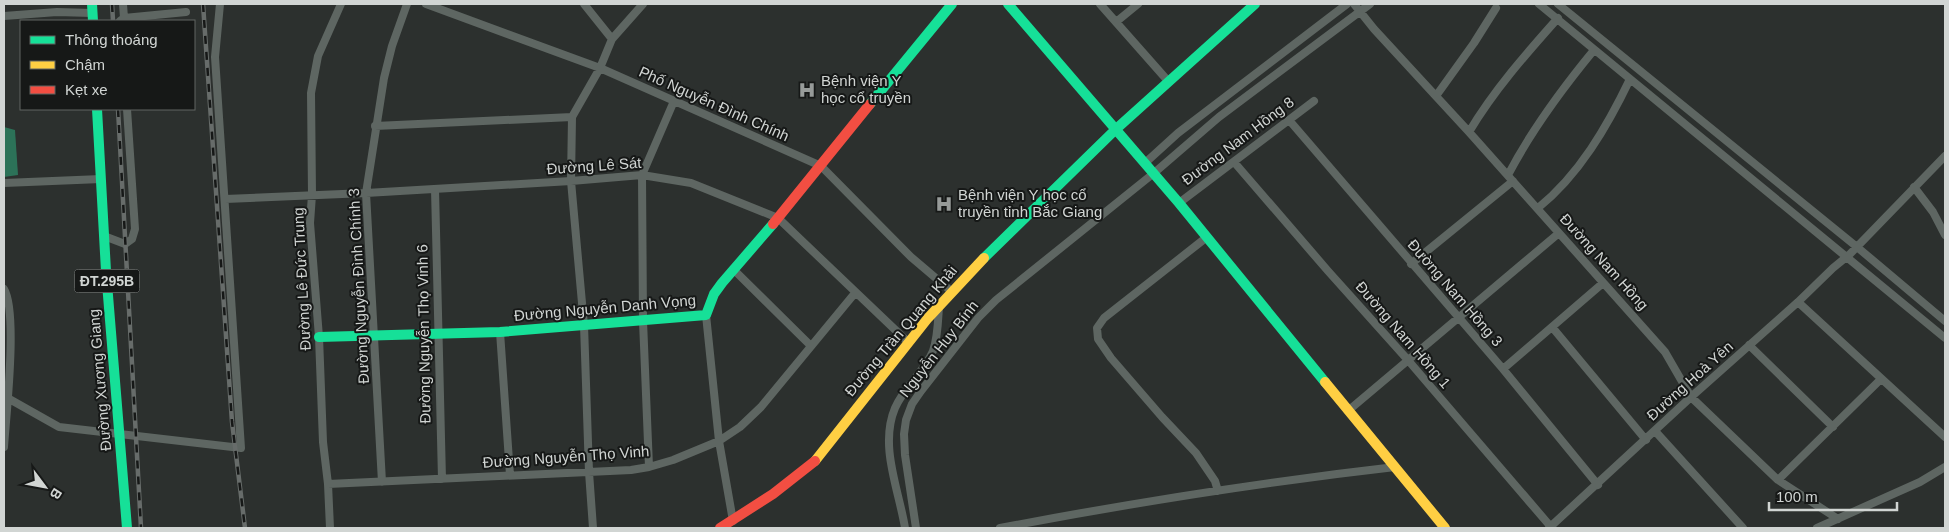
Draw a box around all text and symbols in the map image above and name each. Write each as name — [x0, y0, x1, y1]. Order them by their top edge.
legend — [20, 20, 195, 110]
text: Thông thoáng — [65, 31, 158, 48]
text: Chậm — [65, 56, 105, 73]
street label: Phố Nguyễn Đình Chính — [636, 63, 792, 144]
place label: Bệnh viện Y học cổ truyền — [821, 72, 911, 106]
hospital icon: Bệnh viện Y học cổ truyền — [797, 80, 817, 100]
text: Kẹt xe — [65, 81, 108, 98]
street label: Đường Nam Hồng 8 — [1178, 93, 1297, 188]
street label: Đường Lê Sát — [546, 154, 643, 177]
place label: Bệnh viện Y học cổ truyền tỉnh Bắc Giang — [958, 186, 1102, 220]
street label: Đường Nguyễn Đình Chính 3 — [345, 188, 372, 384]
hospital icon: Bệnh viện Y học cổ truyền tỉnh Bắc Giang — [934, 194, 954, 214]
street label: Đường Lê Đức Trung — [289, 207, 314, 351]
street label: Đường Nam Hồng — [1557, 210, 1652, 313]
street label: Đường Nam Hồng 3 — [1404, 236, 1506, 349]
street label: Đường Nguyễn Thọ Vinh 6 — [413, 244, 434, 424]
street label: Đường Trần Quang Khải — [841, 262, 960, 399]
road number: ĐT.295B — [74, 270, 140, 292]
street label: Đường Nam Hồng 1 — [1352, 278, 1454, 391]
street label: Đường Nguyễn Danh Vọng — [513, 291, 697, 324]
street label: Nguyễn Huy Bính — [896, 297, 981, 400]
street label: Đường Xương Giang — [85, 308, 114, 452]
street label: Đường Hoà Yên — [1643, 338, 1736, 424]
street label: Đường Nguyễn Thọ Vinh — [482, 442, 650, 471]
north arrow — [20, 462, 70, 512]
scale bar — [1769, 480, 1896, 512]
text: B — [47, 485, 65, 502]
text: 100 m — [1776, 488, 1818, 505]

